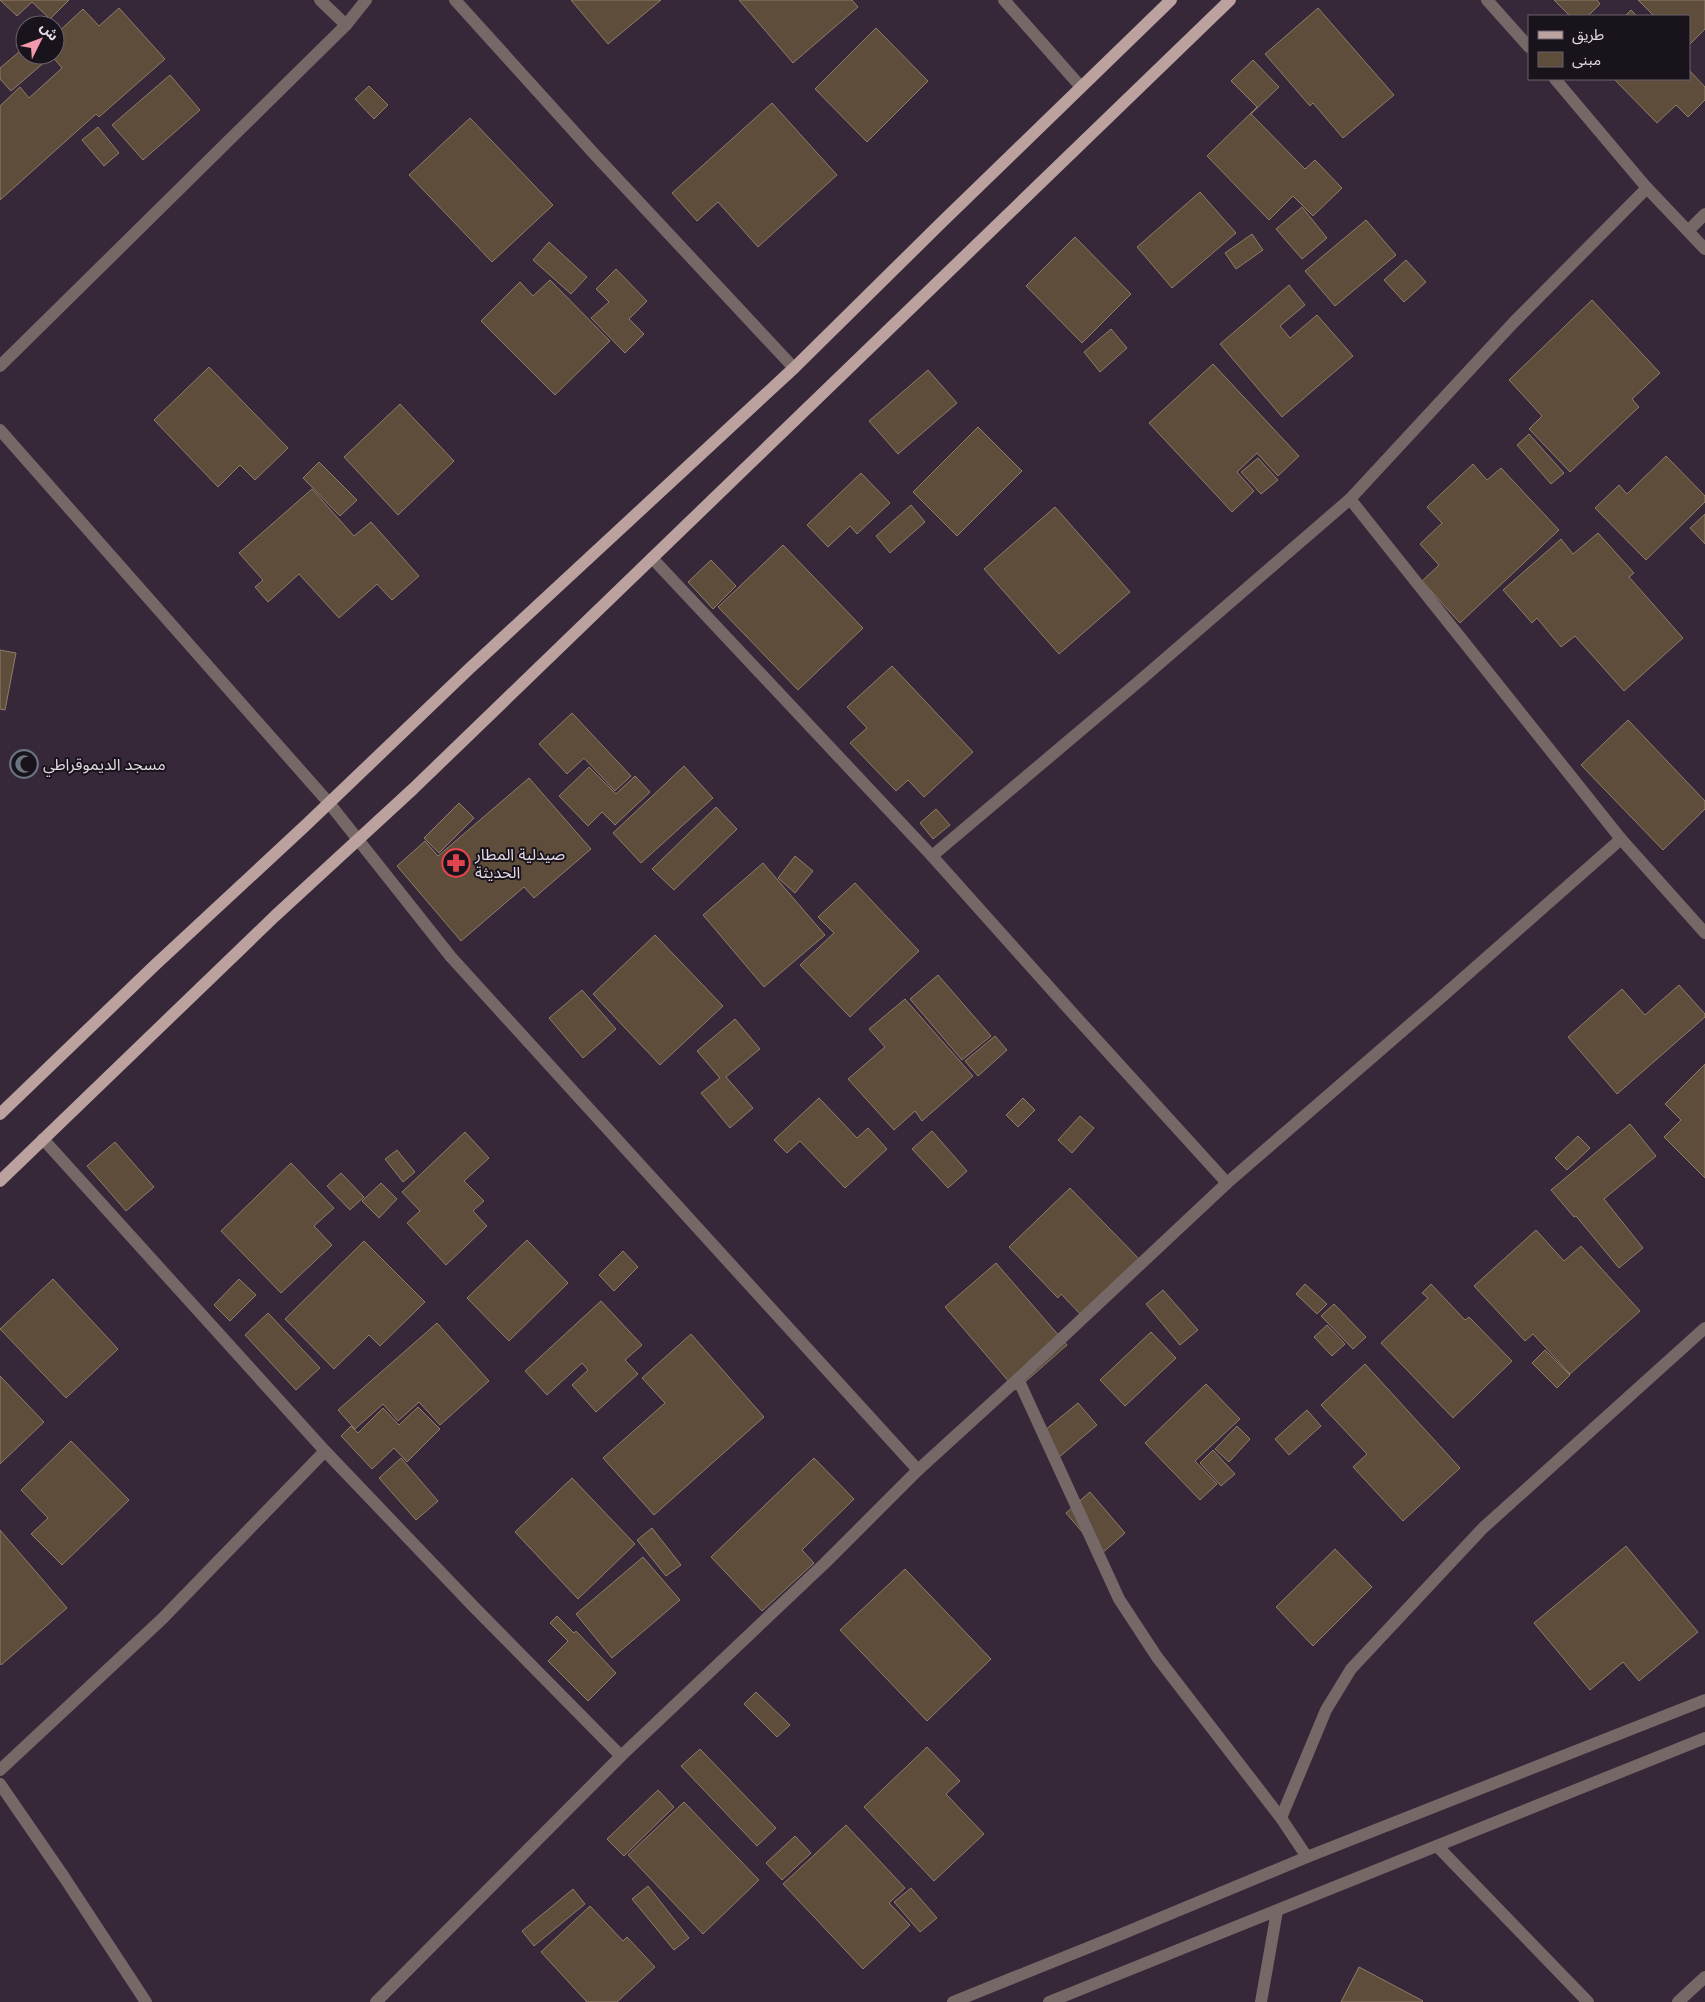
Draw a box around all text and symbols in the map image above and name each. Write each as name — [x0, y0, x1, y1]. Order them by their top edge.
north arrow — [15, 15, 65, 65]
legend — [1528, 15, 1690, 80]
text: ش — [37, 18, 63, 44]
text: طريق — [1572, 25, 1604, 45]
text: مبنى — [1572, 50, 1601, 69]
mosque icon: مسجد الديموقراطي — [9, 749, 39, 779]
place label: مسجد الديموقراطي — [43, 754, 166, 777]
place label: صيدلية المطار الحديثة — [474, 844, 565, 882]
pharmacy icon: صيدلية المطار الحديثة — [441, 848, 471, 878]

